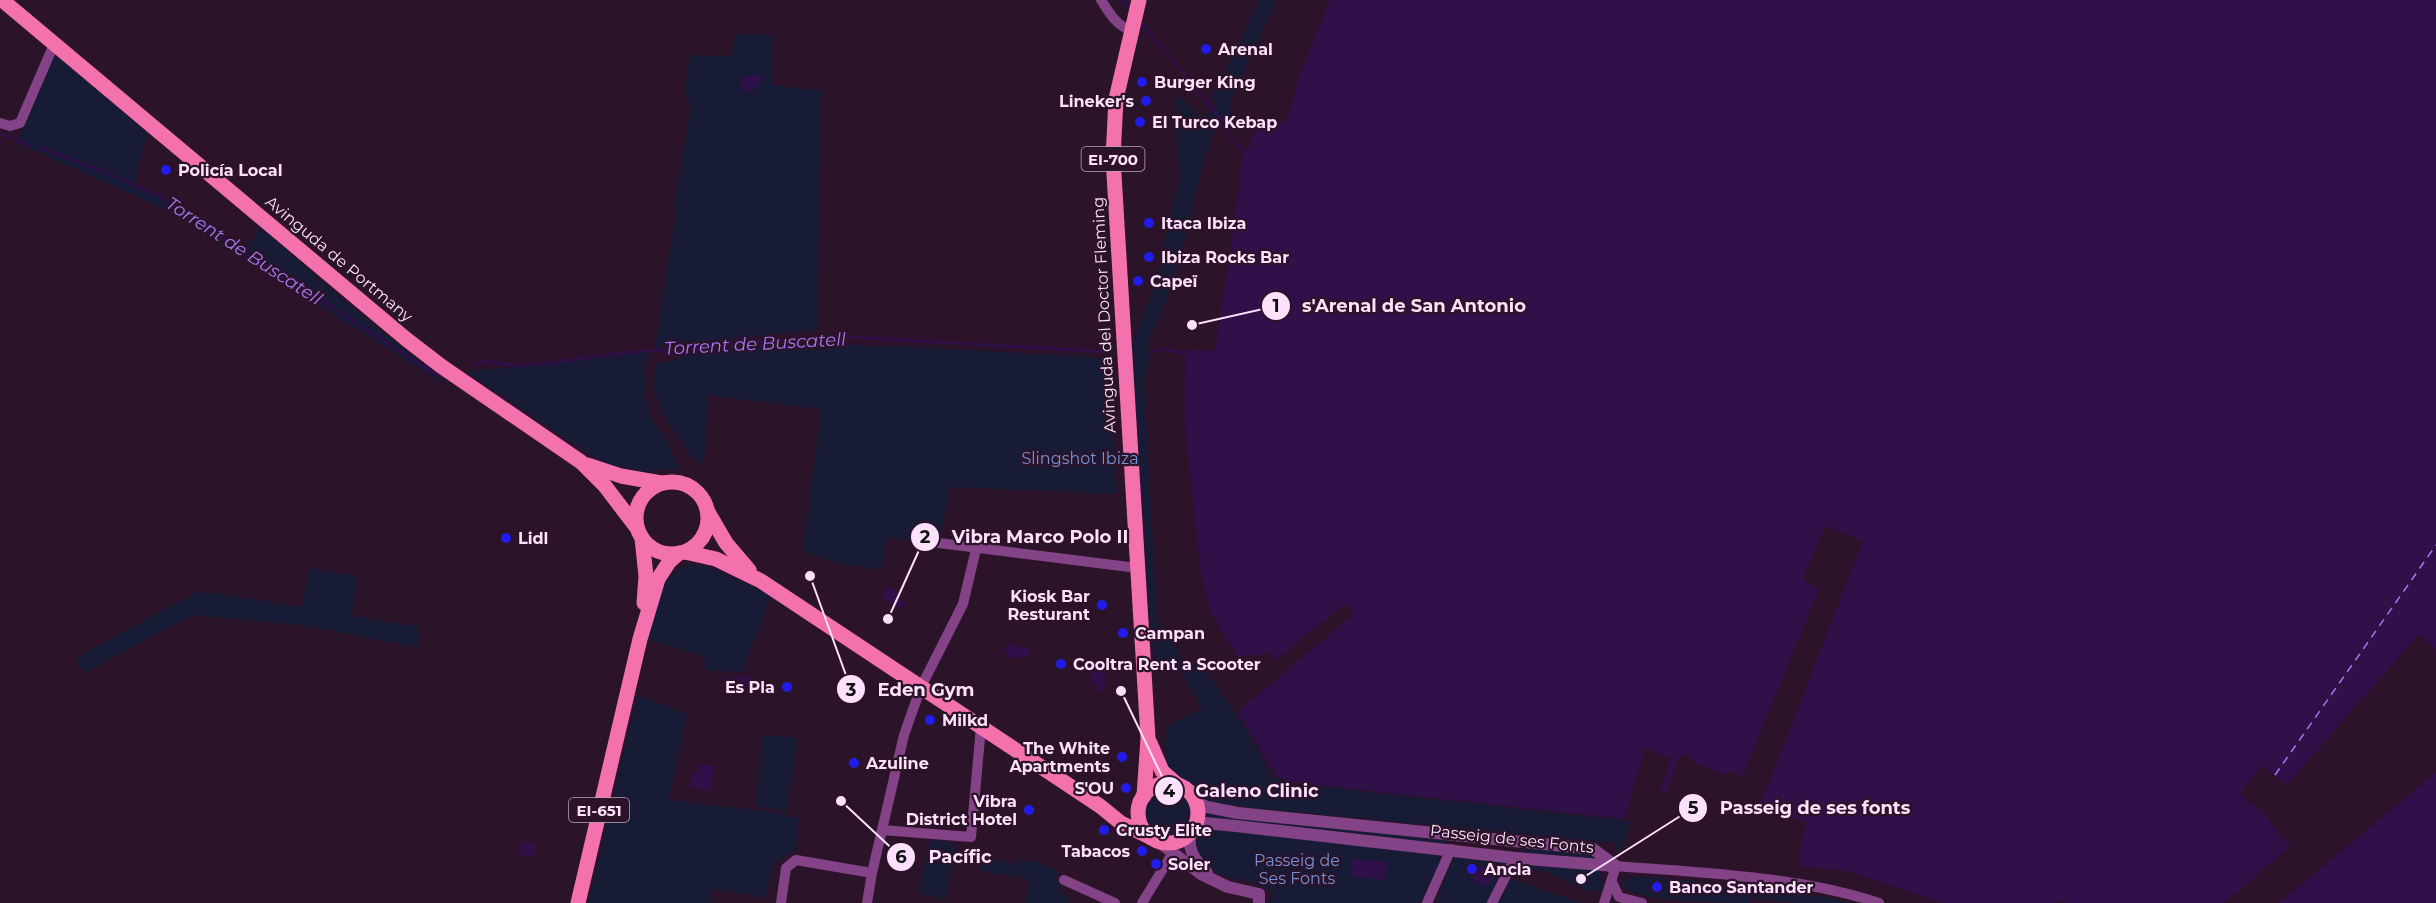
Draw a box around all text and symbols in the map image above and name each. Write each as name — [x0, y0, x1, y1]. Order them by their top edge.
place label: Arenal — [1217, 40, 1273, 59]
marker: Arenal — [1199, 42, 1213, 56]
place label: Burger King — [1154, 73, 1256, 92]
marker: Burger King — [1135, 75, 1149, 89]
place label: Lineker's — [1059, 92, 1134, 111]
marker: Lineker's — [1139, 94, 1153, 108]
place label: El Turco Kebap — [1152, 113, 1277, 132]
marker: El Turco Kebap — [1133, 115, 1147, 129]
road number: EI-700 — [1082, 147, 1144, 171]
place label: Policía Local — [178, 161, 283, 180]
marker: Policía Local — [159, 163, 173, 177]
water label: Torrent de Buscatell — [162, 192, 326, 310]
street label: Avinguda de Portmany — [262, 192, 417, 326]
street label: Avinguda del Doctor Fleming — [1088, 196, 1120, 434]
place label: Itaca Ibiza — [1161, 214, 1246, 233]
marker: Itaca Ibiza — [1142, 216, 1156, 230]
place label: Ibiza Rocks Bar — [1161, 248, 1289, 267]
marker: Ibiza Rocks Bar — [1142, 250, 1156, 264]
place label: Capeï — [1150, 272, 1198, 291]
marker: Capeï — [1131, 274, 1145, 288]
callout: s'Arenal de San Antonio — [1261, 288, 1538, 324]
text: 1 — [1272, 295, 1280, 317]
text: s'Arenal de San Antonio — [1302, 295, 1526, 317]
water label: Torrent de Buscatell — [664, 328, 846, 360]
park label: Slingshot Ibiza — [1021, 449, 1139, 468]
callout: Vibra Marco Polo II — [910, 519, 1140, 555]
text: 2 — [920, 526, 931, 548]
text: Vibra Marco Polo II — [951, 526, 1128, 548]
place label: Lidl — [518, 529, 548, 548]
marker: Lidl — [499, 531, 513, 545]
place label: Kiosk Bar Resturant — [1008, 587, 1090, 624]
marker: Kiosk Bar Resturant — [1095, 598, 1109, 612]
place label: Campan — [1135, 624, 1205, 643]
marker: Campan — [1116, 626, 1130, 640]
place label: Cooltra Rent a Scooter — [1073, 655, 1261, 674]
marker: Cooltra Rent a Scooter — [1054, 657, 1068, 671]
callout: Eden Gym — [836, 671, 987, 707]
place label: Es Pla — [725, 678, 775, 697]
text: 3 — [845, 679, 857, 701]
text: Eden Gym — [878, 679, 974, 701]
marker: Es Pla — [780, 680, 794, 694]
place label: Milkd — [942, 711, 988, 730]
marker: Milkd — [923, 713, 937, 727]
place label: The White Apartments — [1008, 739, 1110, 776]
marker: The White Apartments — [1115, 750, 1129, 764]
place label: Azuline — [865, 754, 929, 773]
marker: Azuline — [847, 756, 861, 770]
callout: Galeno Clinic — [1154, 773, 1331, 809]
place label: S'OU — [1075, 779, 1114, 798]
text: 4 — [1163, 780, 1176, 802]
text: Galeno Clinic — [1195, 780, 1319, 802]
marker: S'OU — [1119, 781, 1133, 795]
callout: Passeig de ses fonts — [1678, 790, 1922, 826]
place label: Vibra District Hotel — [906, 792, 1017, 829]
text: 5 — [1688, 797, 1699, 819]
text: Passeig de ses fonts — [1720, 797, 1911, 819]
road number: EI-651 — [569, 798, 629, 822]
marker: Vibra District Hotel — [1022, 803, 1036, 817]
place label: Crusty Elite — [1116, 821, 1212, 840]
street label: Passeig de ses Fonts — [1429, 821, 1595, 857]
marker: Crusty Elite — [1097, 823, 1111, 837]
callout: Pacífic — [886, 839, 1003, 875]
place label: Tabacos — [1062, 842, 1131, 861]
marker: Tabacos — [1135, 844, 1149, 858]
text: 6 — [895, 846, 907, 868]
text: Pacífic — [928, 846, 992, 868]
park label: Passeig de Ses Fonts — [1254, 851, 1340, 888]
place label: Soler — [1168, 855, 1211, 874]
marker: Soler — [1149, 857, 1163, 871]
place label: Ancla — [1483, 860, 1531, 879]
marker: Ancla — [1465, 862, 1479, 876]
place label: Banco Santander — [1669, 878, 1814, 897]
marker: Banco Santander — [1650, 880, 1664, 894]

